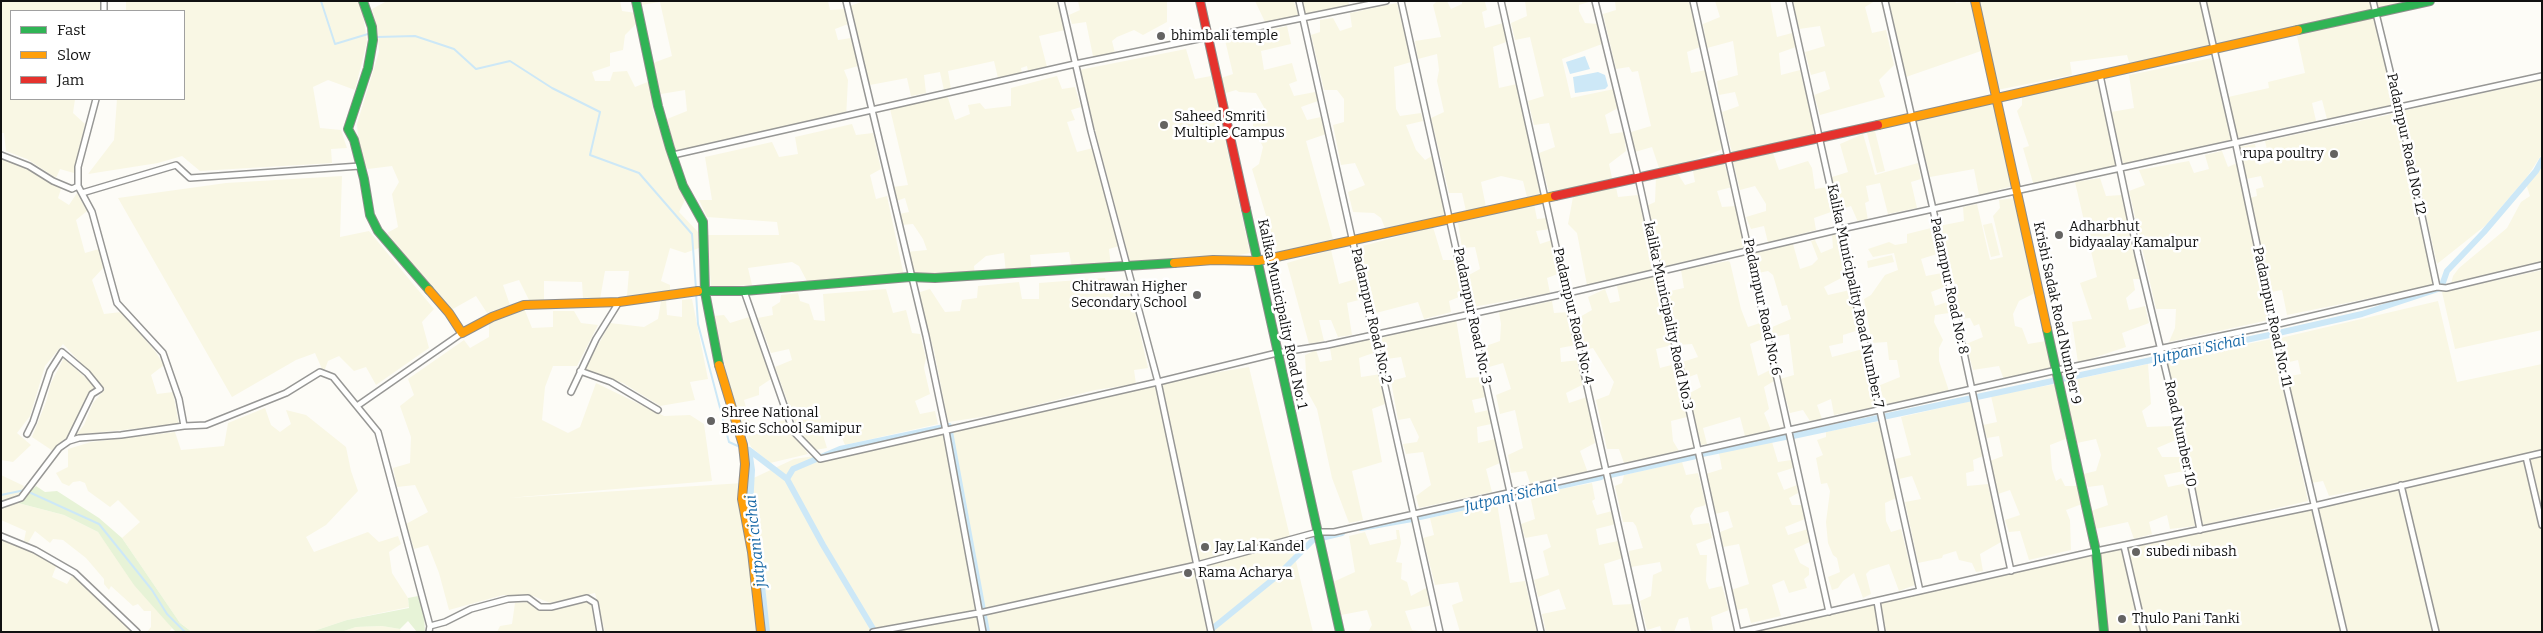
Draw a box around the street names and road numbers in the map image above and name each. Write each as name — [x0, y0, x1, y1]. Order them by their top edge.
street label: Padampur Road No: 12 — [2383, 72, 2429, 216]
street label: Kalika Municipality Road Number 7 — [1823, 183, 1887, 409]
street label: Padampur Road No: 8 — [1926, 216, 1972, 356]
street label: Kalika Municipality Road No: 1 — [1254, 217, 1310, 411]
street label: Krishi Sadak Road Number 9 — [2029, 220, 2085, 406]
street label: kalika Municipality Road No.3 — [1640, 221, 1696, 411]
street label: Padampur Road No: 6 — [1739, 237, 1785, 377]
street label: Padampur Road No: 2 — [1347, 246, 1395, 386]
street label: Padampur Road No: 3 — [1449, 246, 1495, 386]
street label: Padampur Road No: 4 — [1549, 246, 1597, 386]
street label: Padampur Road No: 11 — [2249, 246, 2295, 388]
street label: Road Number 10 — [2161, 379, 2199, 489]

